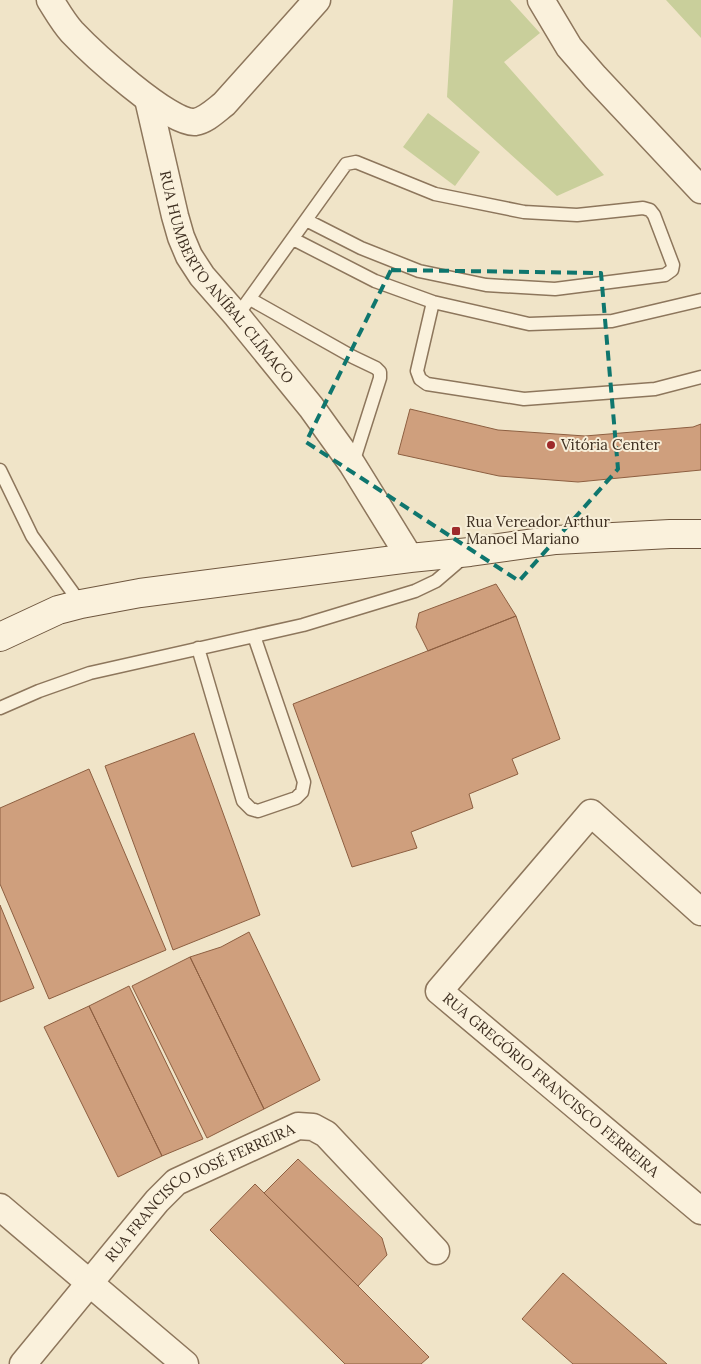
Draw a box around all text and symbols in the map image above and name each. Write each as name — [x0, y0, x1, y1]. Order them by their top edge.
street label: RUA HUMBERTO ANÍBAL CLÍMACO — [156, 169, 298, 387]
place label: Vitória Center — [560, 435, 661, 454]
marker: Vitória Center — [545, 439, 557, 451]
place label: Rua Vereador Arthur Manoel Mariano — [466, 512, 611, 548]
marker: Rua Vereador Arthur Manoel Mariano — [450, 525, 462, 537]
street label: RUA GREGÓRIO FRANCISCO FERREIRA — [439, 988, 664, 1181]
street label: RUA FRANCISCO JOSÉ FERREIRA — [101, 1119, 298, 1266]

